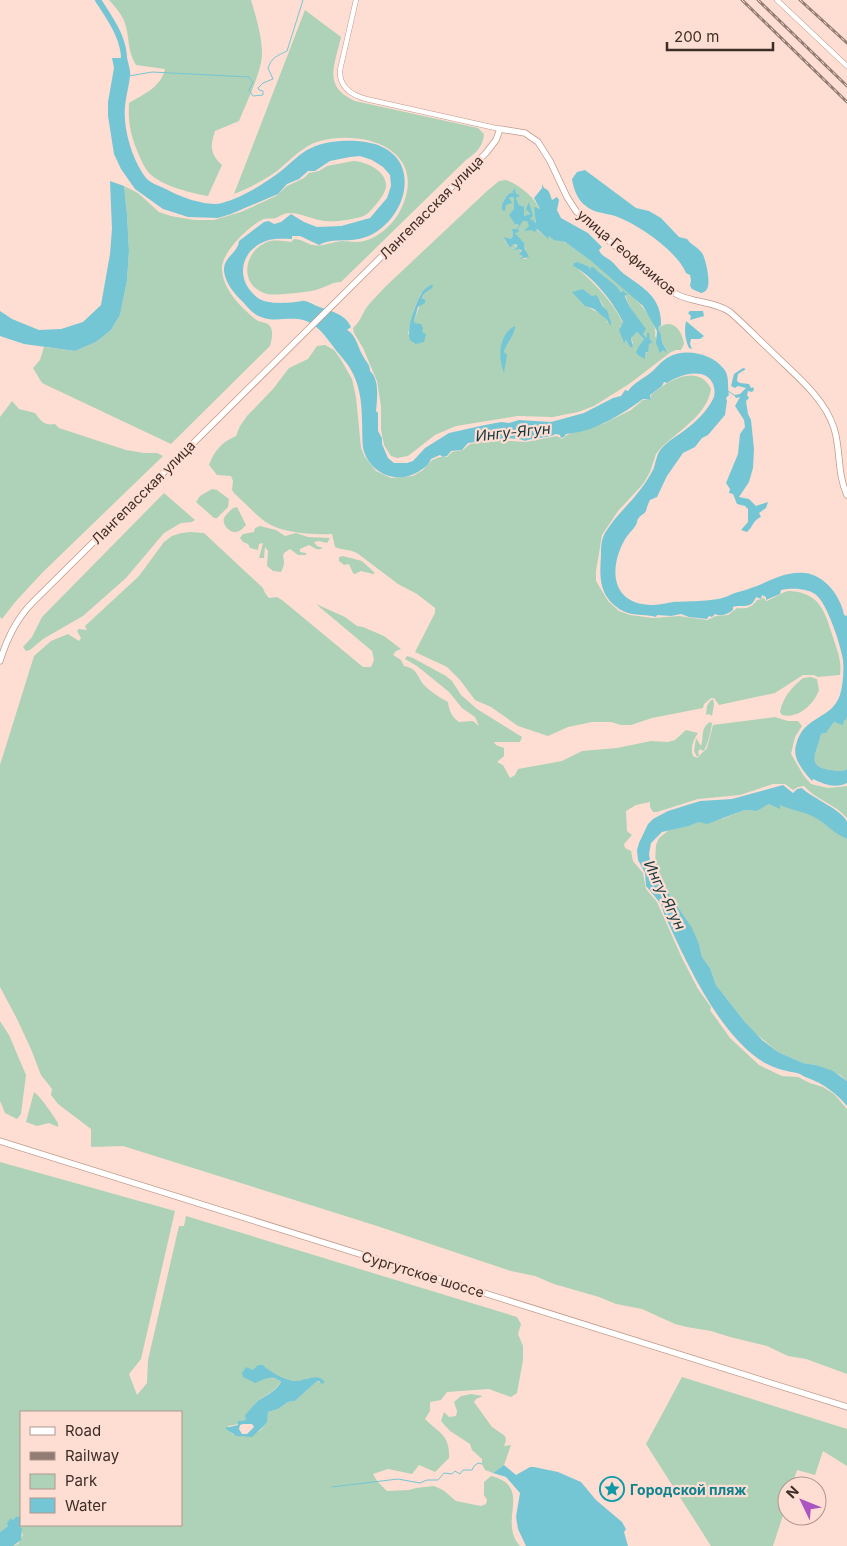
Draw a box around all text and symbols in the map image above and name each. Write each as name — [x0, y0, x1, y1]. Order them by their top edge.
scale bar — [667, 20, 773, 52]
text: 200 m — [674, 27, 719, 46]
street label: Лангепасская улица — [376, 152, 486, 262]
street label: улица Геофизиков — [574, 206, 680, 298]
water label: Ингу-Ягун — [474, 419, 552, 445]
street label: Лангепасская улица — [88, 437, 198, 547]
water label: Ингу-Ягун — [640, 857, 690, 933]
street label: Сургутское шоссе — [360, 1247, 486, 1301]
legend — [20, 1411, 182, 1526]
text: Road — [65, 1421, 101, 1440]
text: Railway — [65, 1446, 120, 1465]
text: Park — [65, 1471, 98, 1490]
place icon: Городской пляж — [599, 1476, 625, 1502]
north arrow — [777, 1476, 827, 1526]
place label: Городской пляж — [630, 1481, 746, 1498]
text: N — [782, 1482, 802, 1501]
text: Water — [65, 1496, 107, 1515]

